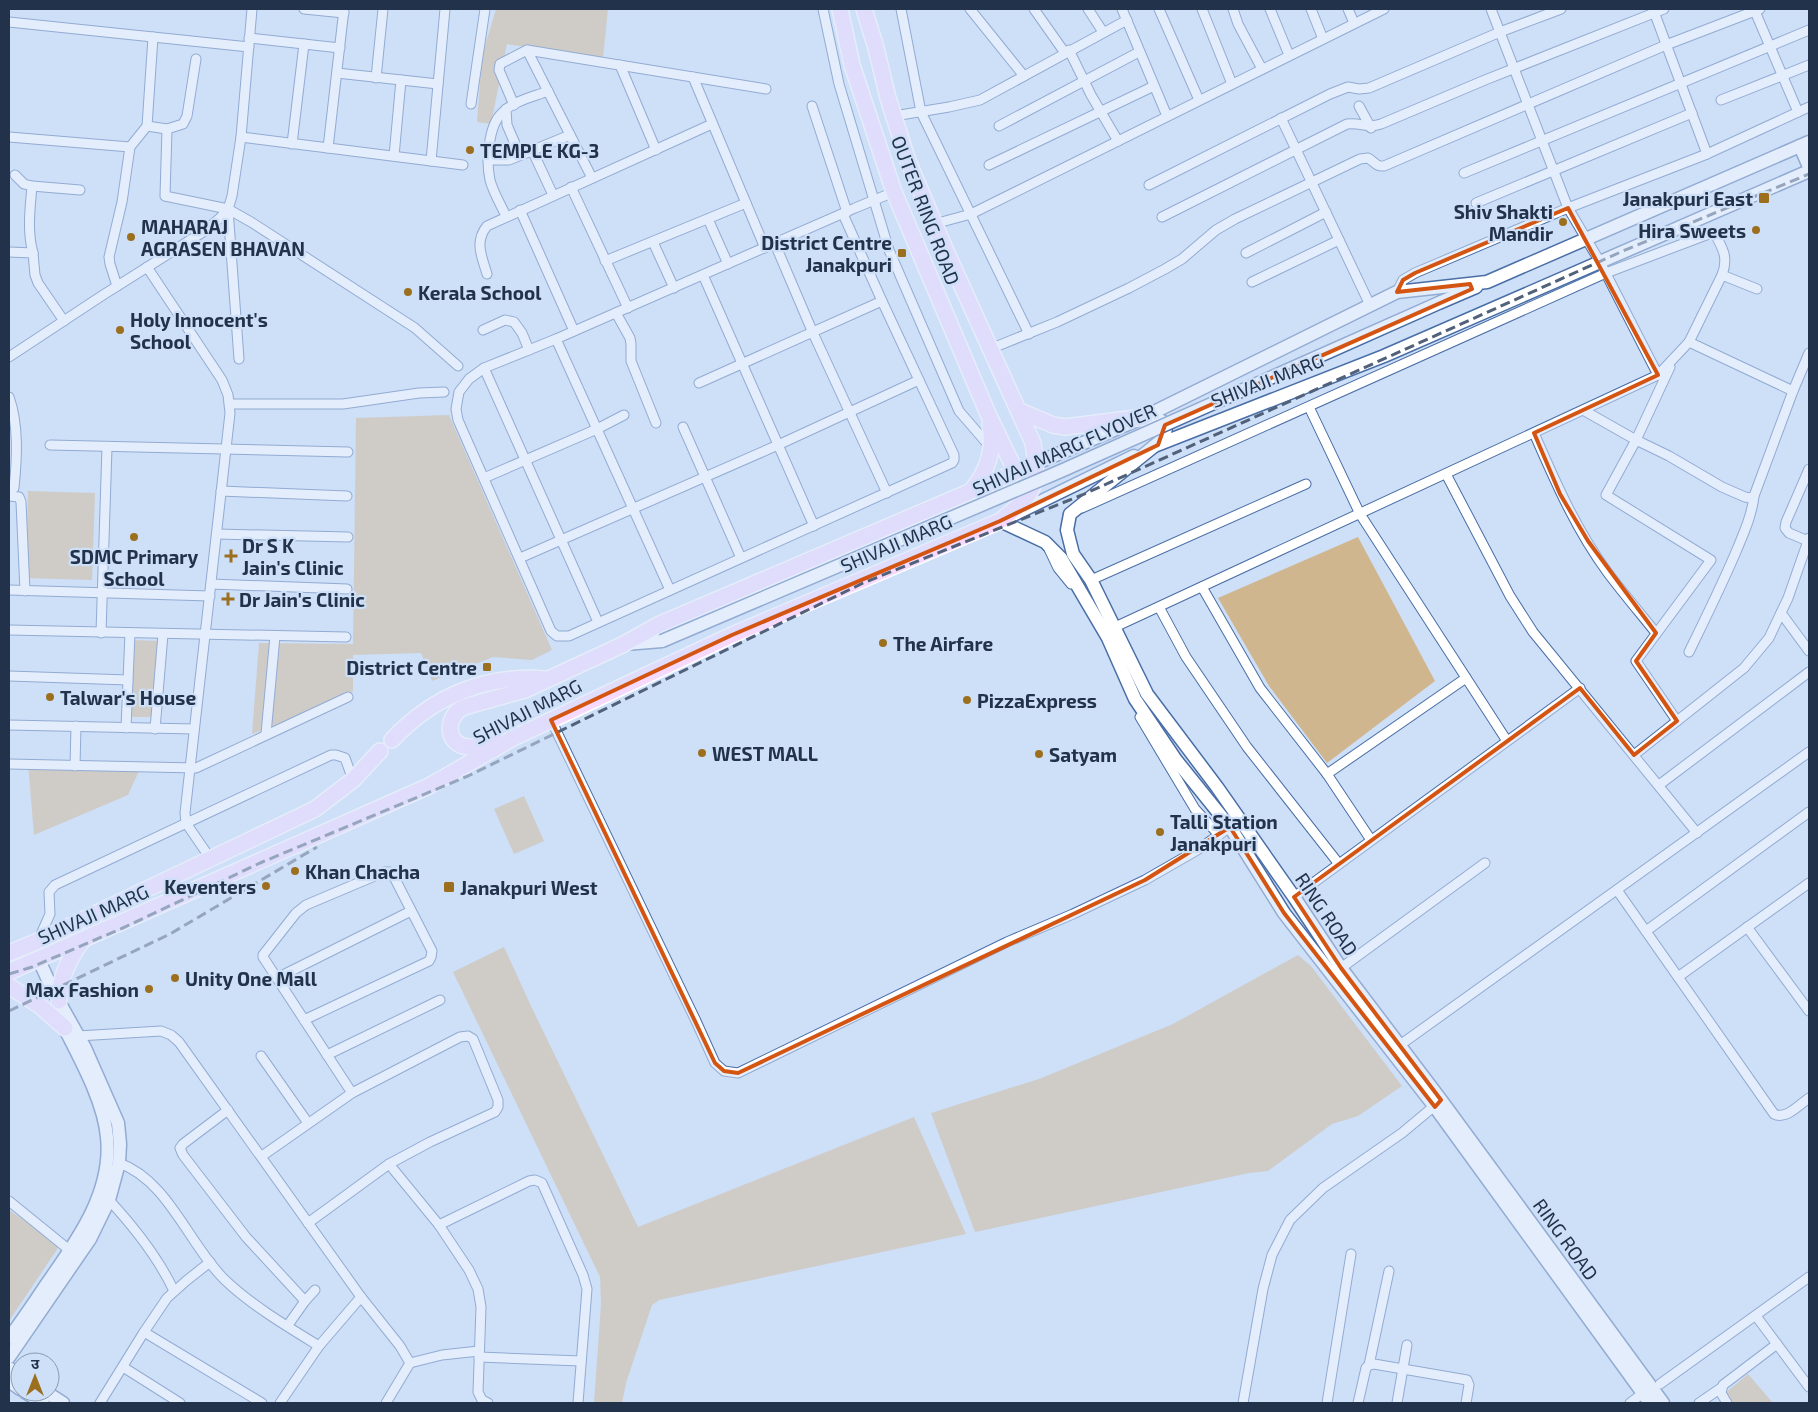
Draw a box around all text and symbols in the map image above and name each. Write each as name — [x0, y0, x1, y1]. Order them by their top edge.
street label: OUTER RING ROAD — [887, 132, 965, 288]
place label: TEMPLE KG-3 — [480, 139, 599, 162]
marker: TEMPLE KG-3 — [464, 144, 476, 156]
place label: Janakpuri East — [1622, 187, 1753, 210]
marker: Janakpuri East — [1757, 191, 1771, 205]
place label: Shiv Shakti Mandir — [1454, 200, 1553, 245]
place label: MAHARAJ AGRASEN BHAVAN — [141, 215, 305, 260]
marker: Shiv Shakti Mandir — [1557, 216, 1569, 228]
place label: Hira Sweets — [1638, 219, 1746, 242]
marker: Hira Sweets — [1750, 224, 1762, 236]
marker: MAHARAJ AGRASEN BHAVAN — [125, 231, 137, 243]
place label: District Centre Janakpuri — [761, 231, 892, 276]
marker: District Centre Janakpuri — [896, 247, 908, 259]
place label: Kerala School — [418, 281, 542, 304]
marker: Kerala School — [402, 286, 414, 298]
place label: Holy Innocent's School — [130, 308, 268, 353]
marker: Holy Innocent's School — [114, 324, 126, 336]
street label: SHIVAJI MARG — [1207, 348, 1327, 412]
street label: SHIVAJI MARG FLYOVER — [969, 398, 1159, 500]
street label: SHIVAJI MARG — [837, 509, 955, 577]
marker: SDMC Primary School — [128, 531, 140, 543]
place label: Dr S K Jain's Clinic — [242, 534, 344, 579]
place label: SDMC Primary School — [70, 545, 198, 590]
marker: Dr S K Jain's Clinic — [224, 549, 238, 563]
place label: Dr Jain's Clinic — [239, 588, 365, 611]
marker: Dr Jain's Clinic — [221, 592, 235, 606]
place label: The Airfare — [893, 632, 993, 655]
marker: The Airfare — [877, 637, 889, 649]
place label: District Centre — [346, 656, 477, 679]
marker: District Centre — [481, 661, 493, 673]
street label: SHIVAJI MARG — [469, 674, 585, 748]
place label: Talwar's House — [60, 686, 196, 709]
place label: PizzaExpress — [977, 689, 1097, 712]
marker: Talwar's House — [44, 691, 56, 703]
marker: PizzaExpress — [961, 694, 973, 706]
place label: WEST MALL — [712, 742, 818, 765]
place label: Satyam — [1049, 743, 1117, 767]
marker: WEST MALL — [696, 747, 708, 759]
marker: Satyam — [1033, 748, 1045, 760]
place label: Talli Station Janakpuri — [1170, 810, 1278, 855]
marker: Talli Station Janakpuri — [1154, 826, 1166, 838]
place label: Khan Chacha — [305, 860, 420, 883]
marker: Khan Chacha — [289, 865, 301, 877]
street label: RING ROAD — [1291, 868, 1363, 960]
place label: Keventers — [164, 875, 256, 898]
place label: Janakpuri West — [460, 876, 598, 899]
street label: SHIVAJI MARG — [34, 879, 152, 949]
marker: Keventers — [260, 880, 272, 892]
marker: Janakpuri West — [442, 880, 456, 894]
place label: Unity One Mall — [185, 967, 318, 991]
marker: Unity One Mall — [169, 972, 181, 984]
place label: Max Fashion — [26, 978, 139, 1001]
marker: Max Fashion — [143, 983, 155, 995]
street label: RING ROAD — [1529, 1194, 1603, 1284]
north arrow — [10, 1352, 60, 1402]
text: उ — [31, 1355, 40, 1372]

